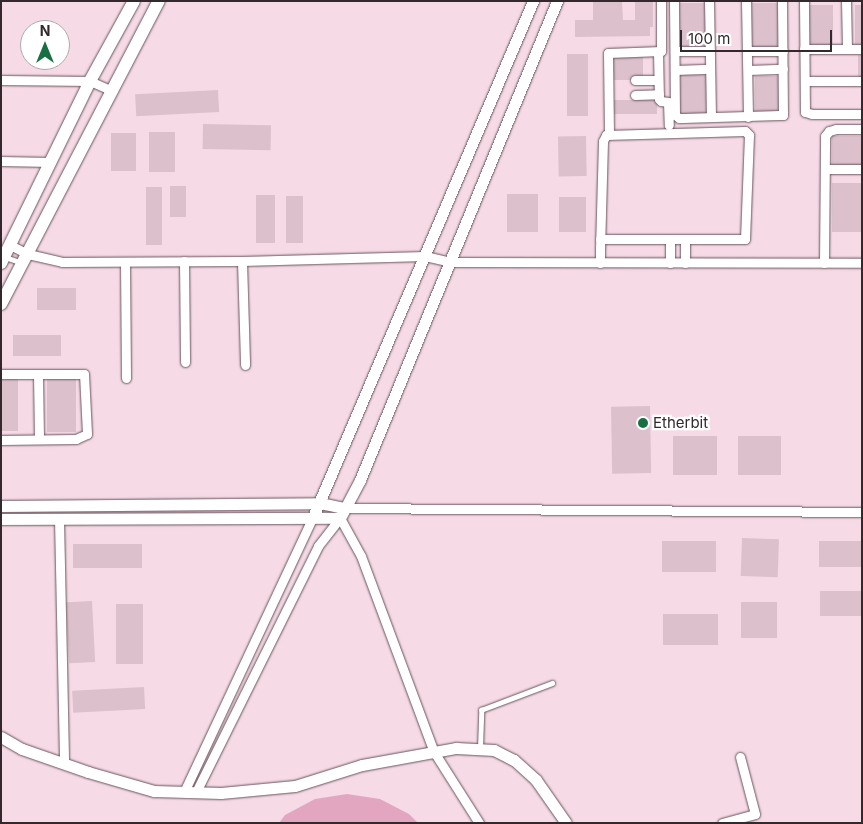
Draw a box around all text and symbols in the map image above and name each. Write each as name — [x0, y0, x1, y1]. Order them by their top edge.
north arrow — [20, 20, 70, 70]
scale bar — [683, 20, 836, 52]
text: N — [40, 22, 50, 39]
text: 100 m — [688, 29, 730, 48]
place label: Etherbit — [653, 414, 708, 432]
marker: Etherbit — [637, 417, 649, 429]

